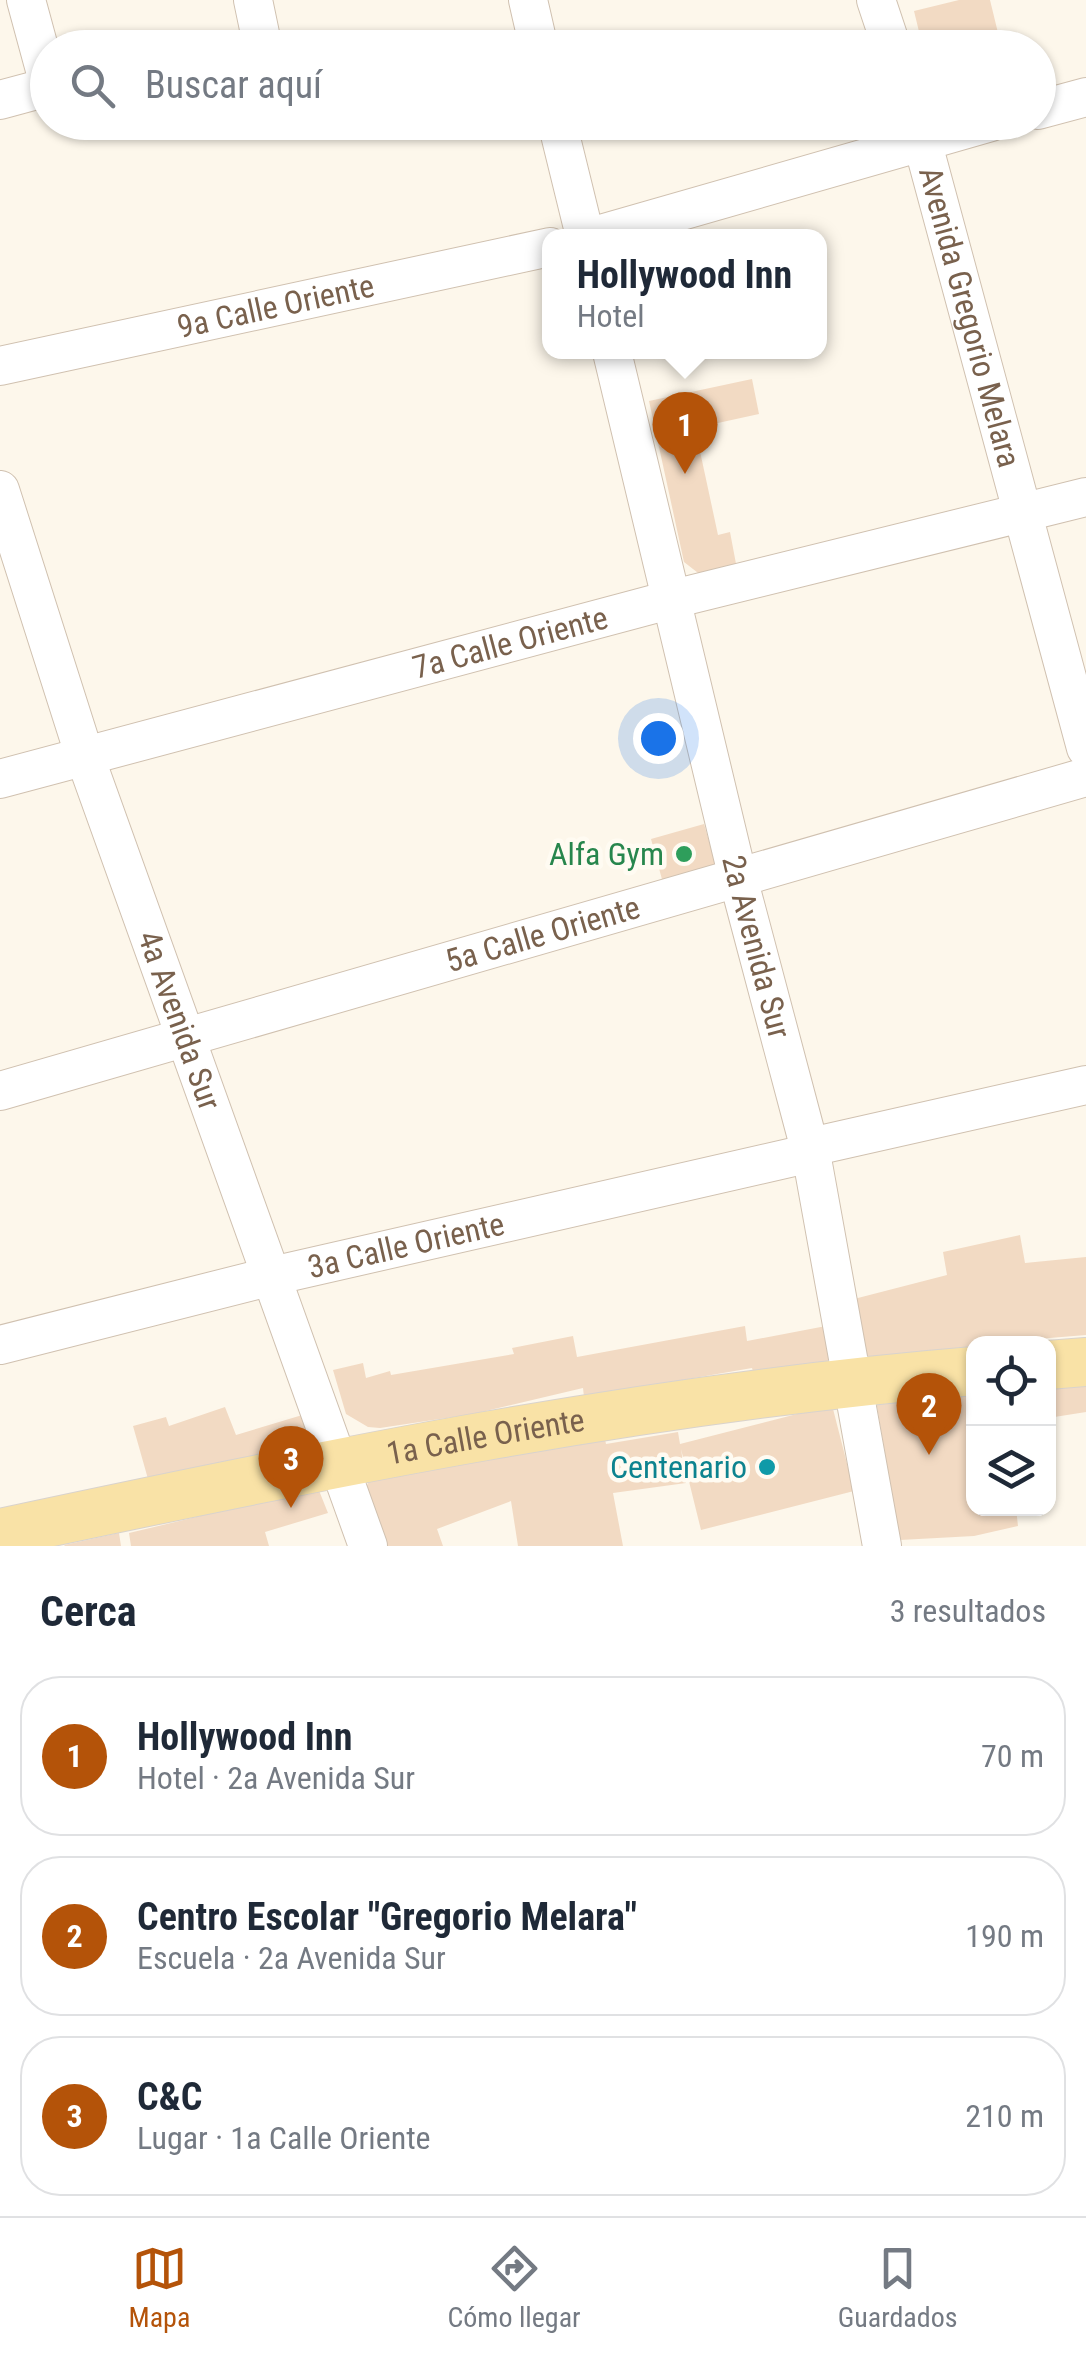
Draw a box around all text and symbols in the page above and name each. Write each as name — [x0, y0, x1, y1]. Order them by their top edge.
search box — [30, 30, 1056, 140]
icon: search — [65, 58, 120, 113]
text: Buscar aquí — [145, 63, 322, 107]
street label: Avenida Gregorio Melara — [911, 163, 1028, 471]
popup — [542, 229, 827, 359]
text: Hollywood Inn — [577, 253, 792, 297]
street label: 9a Calle Oriente — [174, 267, 378, 346]
text: Hotel — [577, 297, 644, 335]
pin: 1 — [652, 392, 718, 474]
street label: 7a Calle Oriente — [408, 598, 612, 687]
your location — [633, 713, 684, 764]
place label: Alfa Gym — [549, 835, 664, 873]
marker: Alfa Gym — [673, 843, 695, 865]
street label: 2a Avenida Sur — [714, 851, 799, 1043]
street label: 5a Calle Oriente — [441, 888, 644, 980]
street label: 4a Avenida Sur — [130, 926, 229, 1115]
street label: 3a Calle Oriente — [304, 1205, 508, 1286]
map controls — [966, 1336, 1056, 1516]
button: locate — [966, 1336, 1056, 1426]
pin: 2 — [896, 1372, 962, 1455]
street label: 1a Calle Oriente — [383, 1401, 587, 1473]
pin: 3 — [258, 1426, 324, 1508]
button: layers — [966, 1426, 1056, 1516]
place label: Centenario — [610, 1448, 747, 1486]
marker: Centenario — [756, 1456, 778, 1478]
text: Cerca — [40, 1587, 137, 1636]
text: 3 resultados — [890, 1592, 1046, 1630]
text: Hollywood Inn — [137, 1715, 352, 1759]
text: 1 — [66, 1737, 83, 1775]
text: 70 m — [981, 1737, 1044, 1775]
text: Hotel · 2a Avenida Sur — [137, 1759, 415, 1797]
text: Centro Escolar "Gregorio Melara" — [137, 1895, 637, 1939]
text: 2 — [66, 1917, 83, 1955]
text: 190 m — [965, 1917, 1044, 1955]
text: Escuela · 2a Avenida Sur — [137, 1939, 446, 1977]
text: C&C — [137, 2075, 202, 2119]
text: 3 — [66, 2097, 83, 2135]
text: 210 m — [965, 2097, 1044, 2135]
text: Lugar · 1a Calle Oriente — [137, 2119, 431, 2157]
tab: Mapa — [129, 2241, 190, 2334]
tab: Cómo llegar — [447, 2241, 581, 2334]
tab: Guardados — [838, 2241, 957, 2334]

